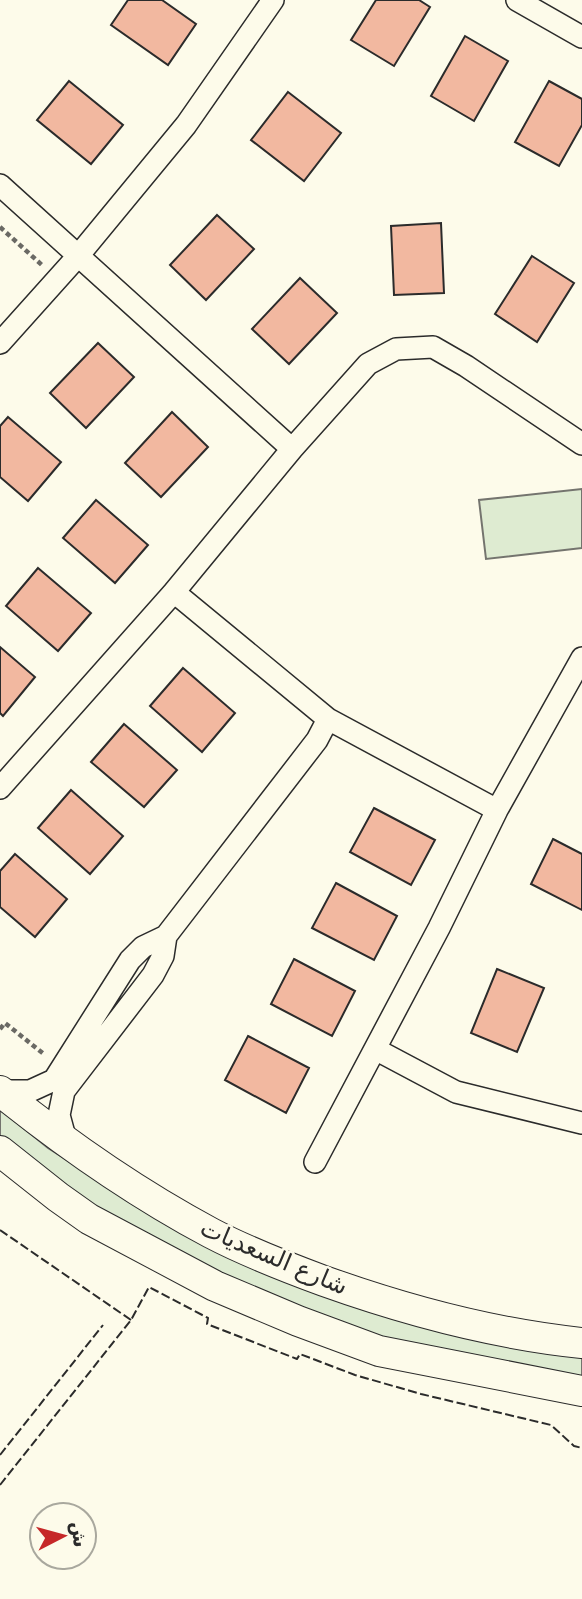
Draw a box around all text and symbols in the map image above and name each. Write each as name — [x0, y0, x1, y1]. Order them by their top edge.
street label: شارع السعديات — [196, 1213, 352, 1301]
north arrow — [28, 1501, 98, 1571]
text: ش — [67, 1520, 92, 1549]

